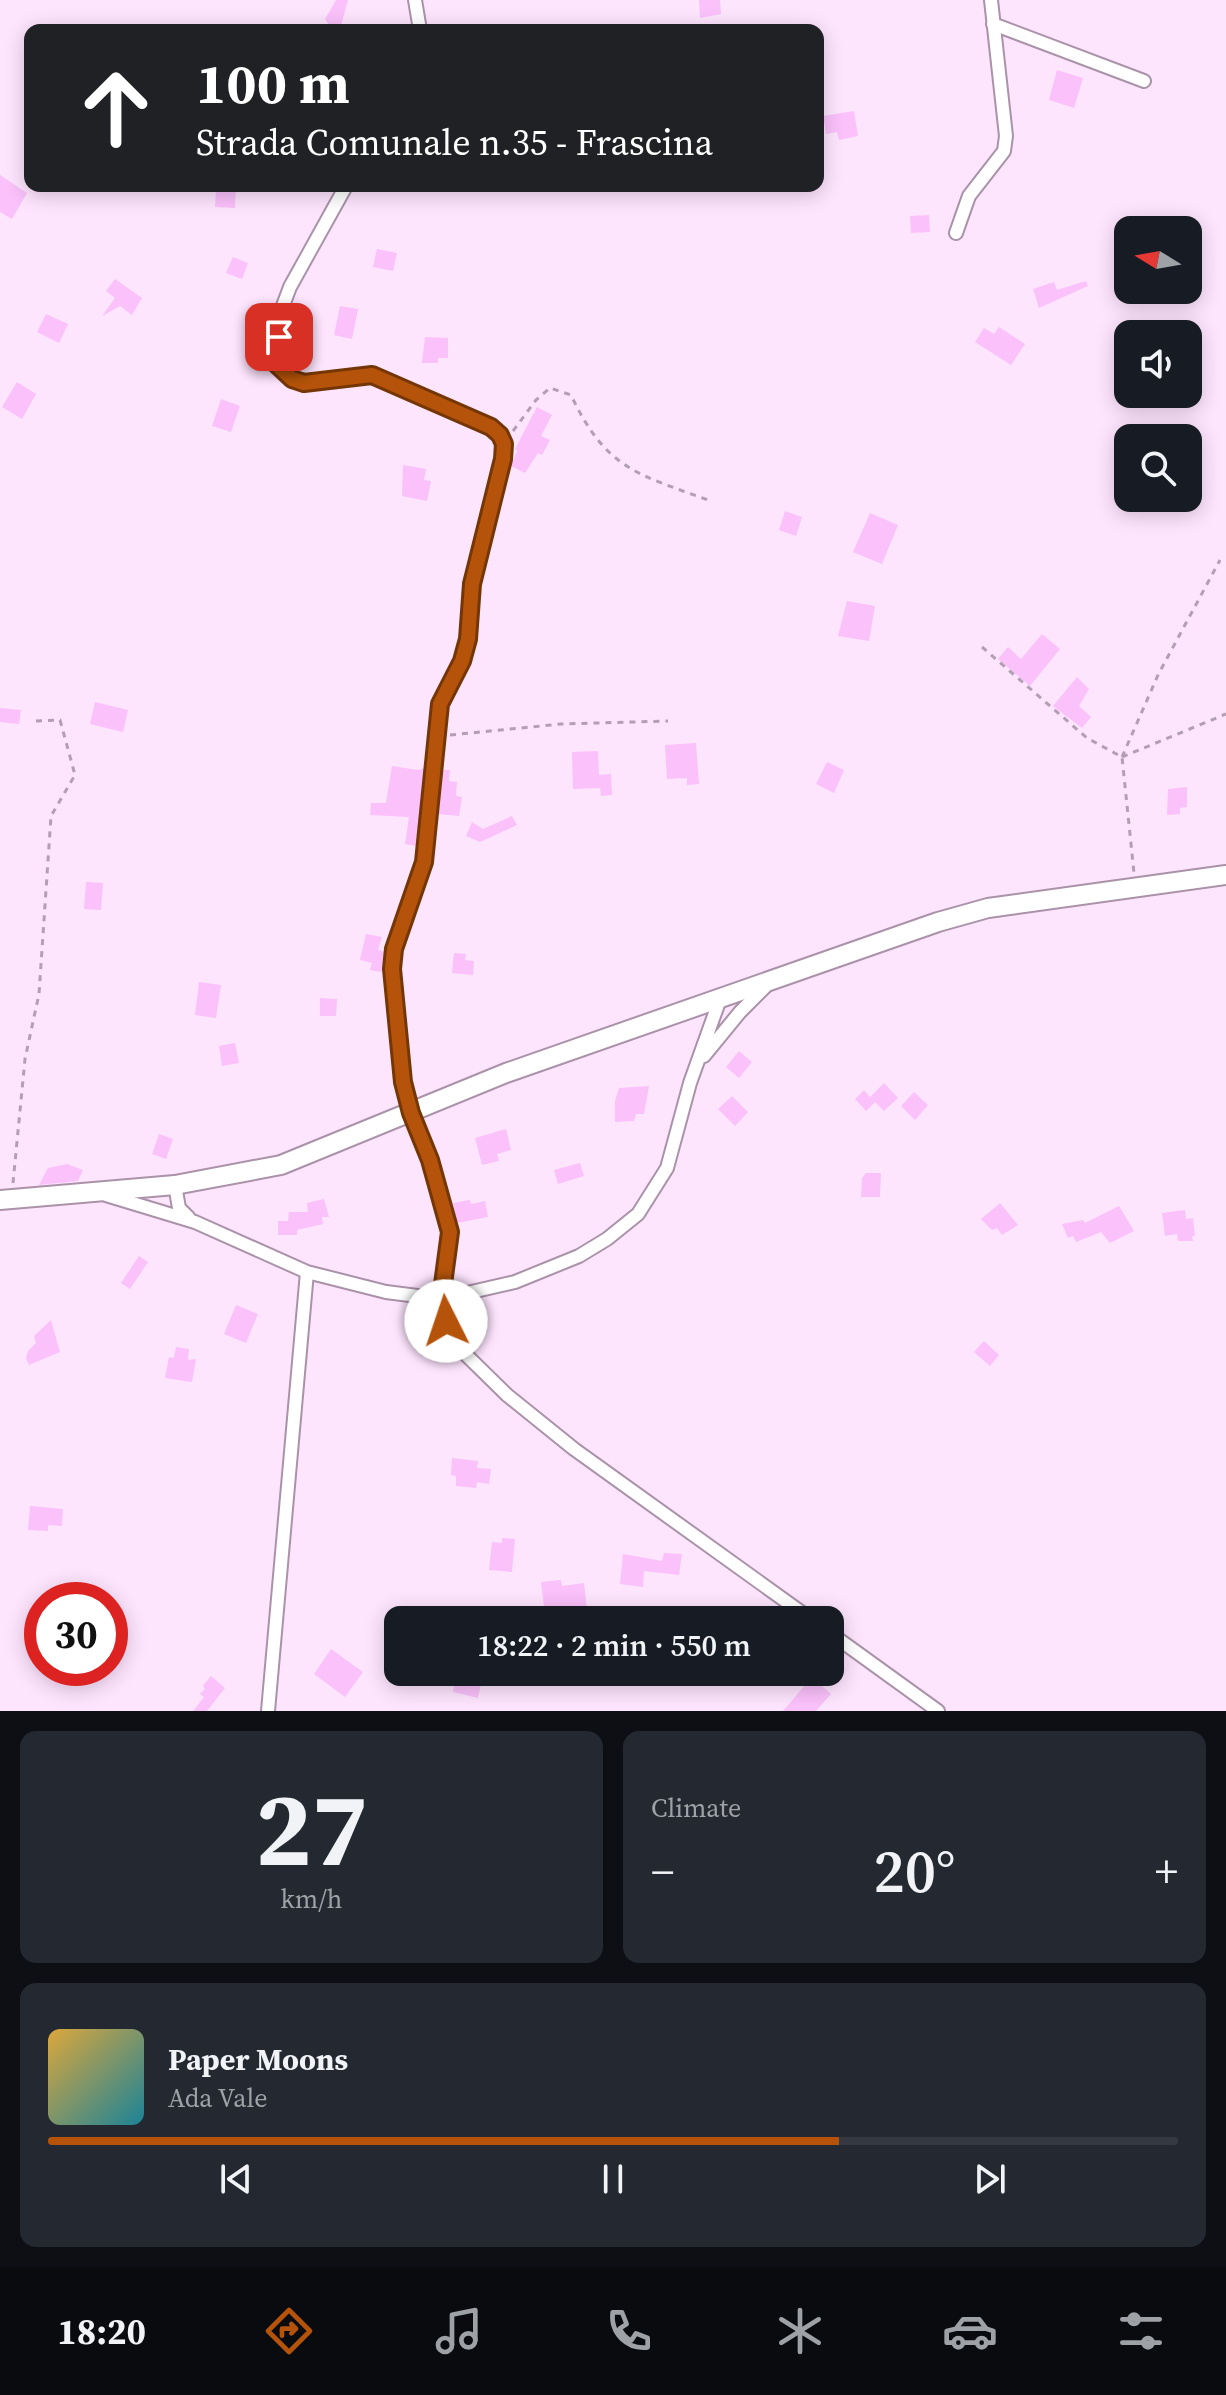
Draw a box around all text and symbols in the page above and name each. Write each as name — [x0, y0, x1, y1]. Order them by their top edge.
text: 100 m — [196, 45, 350, 122]
icon: ahead — [64, 56, 168, 160]
text: Strada Comunale n.35 - Frascina — [196, 118, 713, 167]
north arrow — [1114, 216, 1202, 304]
map controls — [1114, 216, 1202, 512]
pin — [245, 303, 313, 371]
icon: arrive — [257, 315, 301, 359]
button: sound — [1114, 320, 1202, 408]
button: search — [1114, 424, 1202, 512]
position arrow — [404, 1279, 488, 1363]
speed limit sign: 30 — [24, 1582, 128, 1686]
text: 18:22 · 2 min · 550 m — [477, 1625, 751, 1666]
text: 27 — [255, 1757, 368, 1900]
text: Climate — [651, 1790, 741, 1826]
text: 20° — [873, 1830, 956, 1912]
text: − — [651, 1841, 674, 1902]
text: + — [1155, 1841, 1178, 1902]
text: km/h — [281, 1881, 342, 1917]
text: Paper Moons — [168, 2039, 348, 2080]
text: Ada Vale — [168, 2080, 267, 2116]
icon: previous — [214, 2157, 258, 2201]
icon: pause — [591, 2157, 635, 2201]
icon: next — [968, 2157, 1012, 2201]
icon: directions — [261, 2303, 317, 2359]
icon: music — [431, 2303, 487, 2359]
icon: phone — [601, 2303, 657, 2359]
icon: climate — [772, 2303, 828, 2359]
icon: car — [942, 2303, 998, 2359]
icon: filters — [1113, 2303, 1169, 2359]
text: 18:20 — [57, 2307, 146, 2356]

